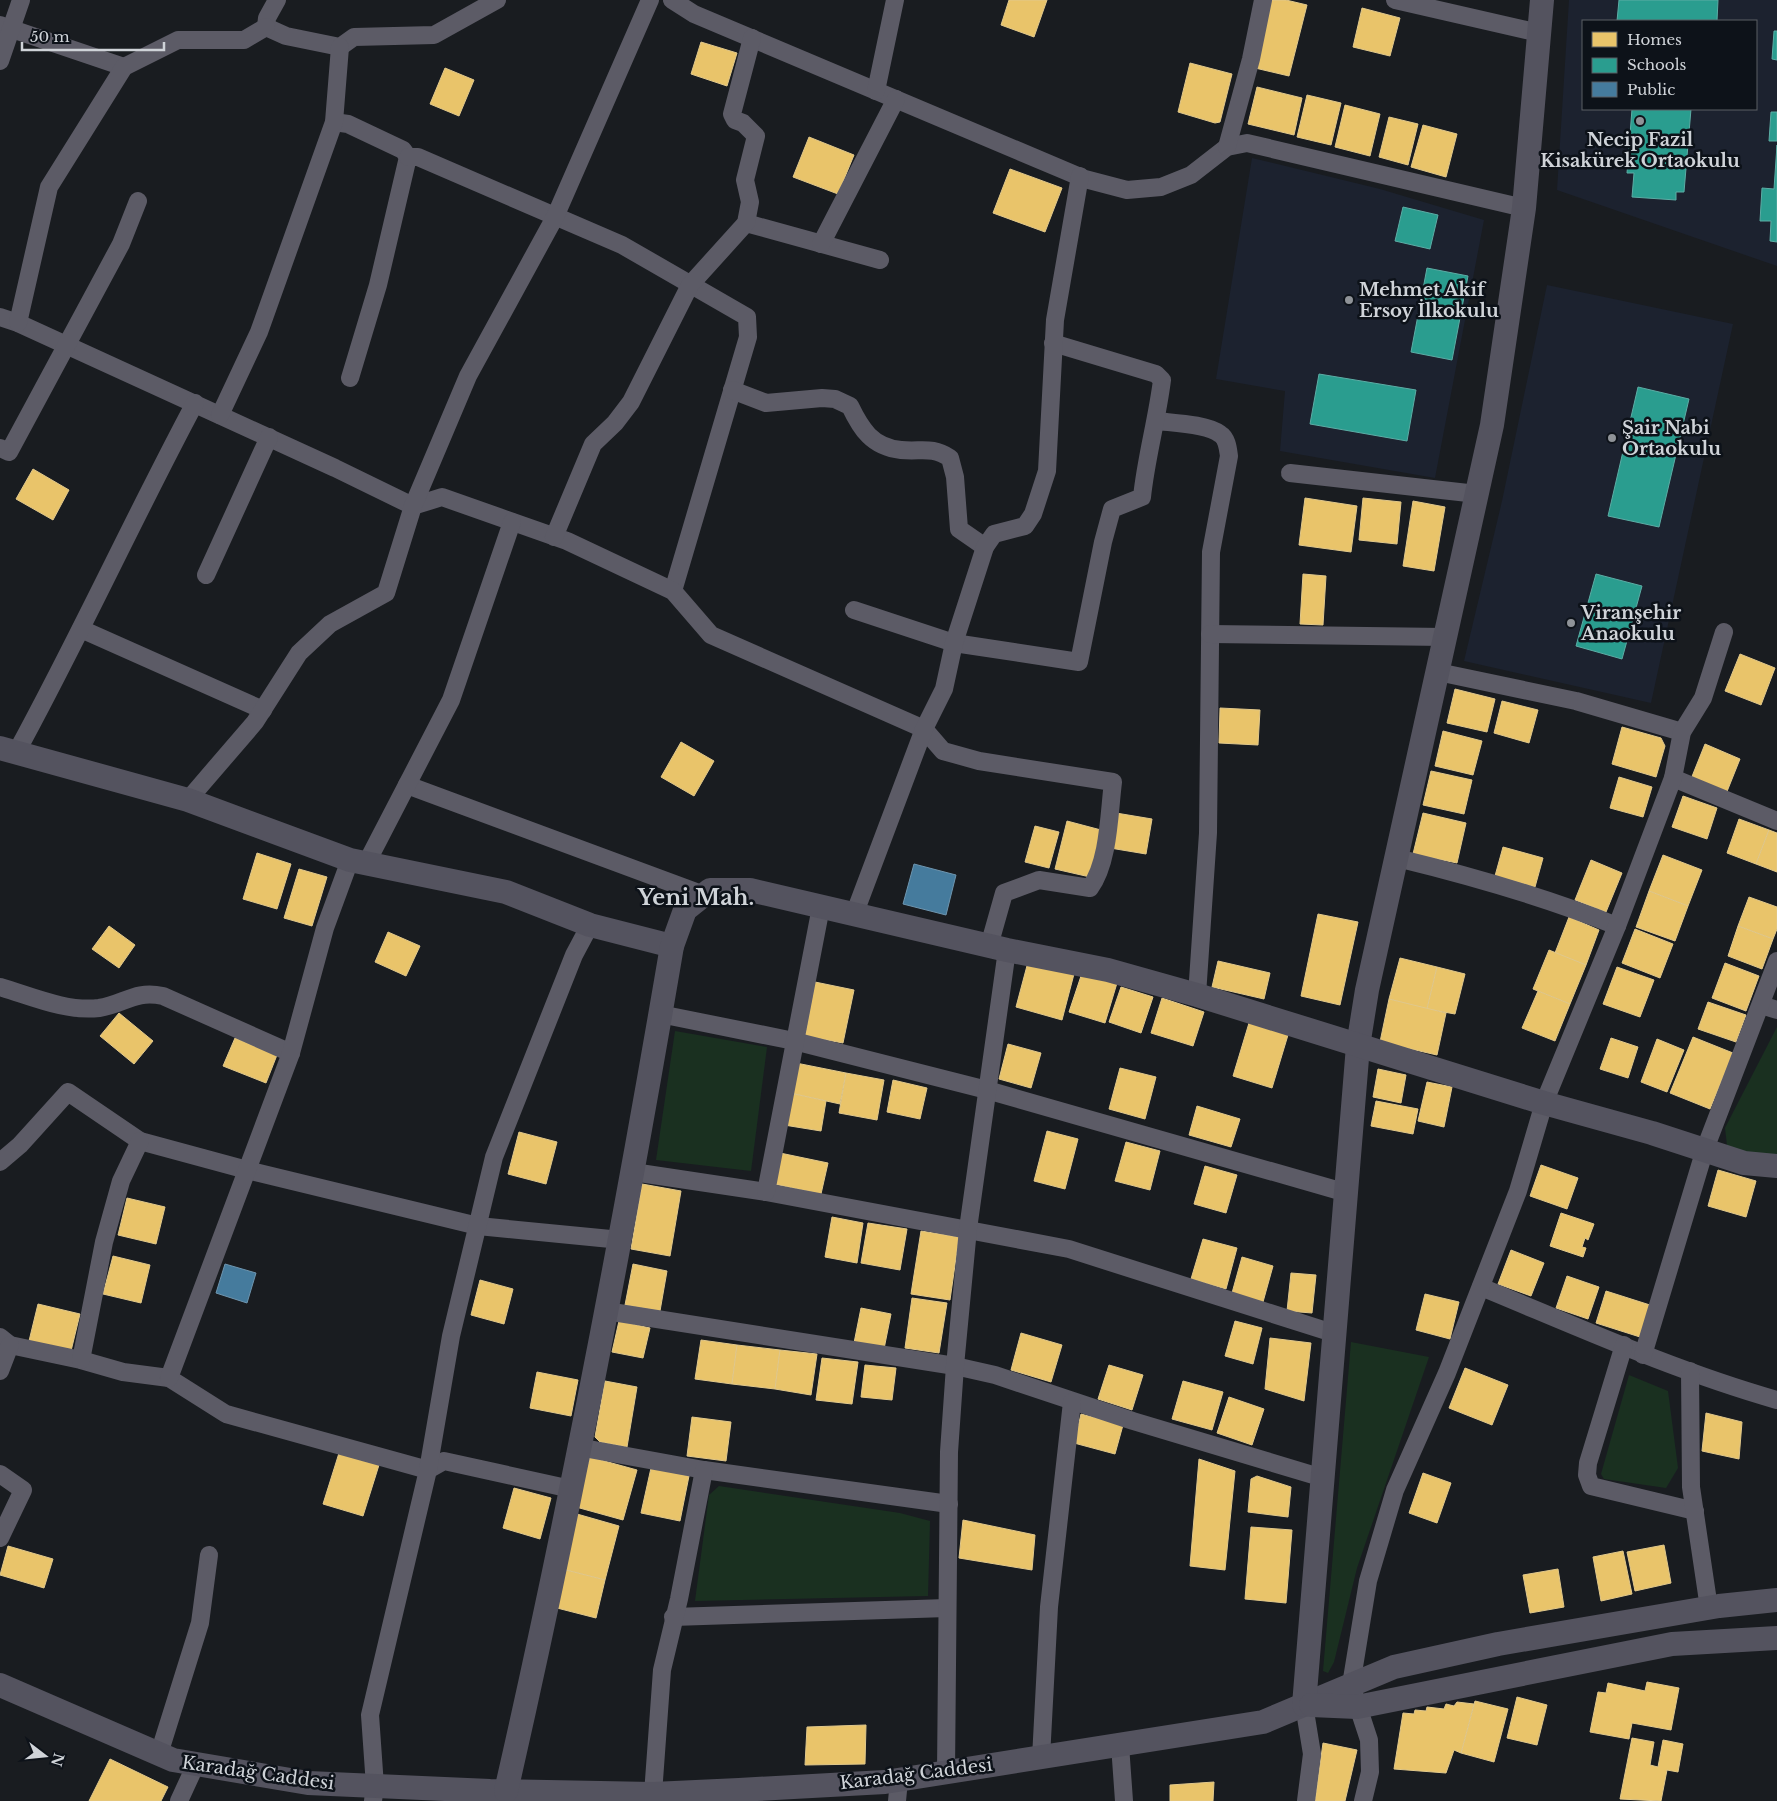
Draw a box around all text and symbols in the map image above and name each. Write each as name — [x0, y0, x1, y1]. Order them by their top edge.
scale bar — [22, 20, 165, 52]
legend — [1582, 20, 1757, 110]
text: 50 m — [30, 27, 70, 46]
text: Homes — [1627, 30, 1682, 49]
text: Schools — [1627, 55, 1687, 74]
text: Public — [1627, 80, 1675, 99]
marker: Necip Fazil Kisakürek Ortaokulu — [1634, 115, 1646, 127]
place label: Necip Fazil Kisakürek Ortaokulu — [1540, 129, 1740, 172]
place label: Mehmet Akif Ersoy İlkokulu — [1359, 279, 1499, 322]
marker: Mehmet Akif Ersoy İlkokulu — [1343, 294, 1355, 306]
place label: Şair Nabi Ortaokulu — [1622, 417, 1721, 460]
marker: Şair Nabi Ortaokulu — [1606, 432, 1618, 444]
place label: Viranşehir Anaokulu — [1580, 602, 1681, 645]
marker: Viranşehir Anaokulu — [1565, 617, 1577, 629]
district label: Yeni Mah. — [637, 884, 754, 911]
north arrow — [20, 1731, 70, 1781]
text: N — [47, 1751, 68, 1768]
street label: Karadağ Caddesi — [180, 1751, 336, 1795]
street label: Karadağ Caddesi — [838, 1754, 994, 1794]

